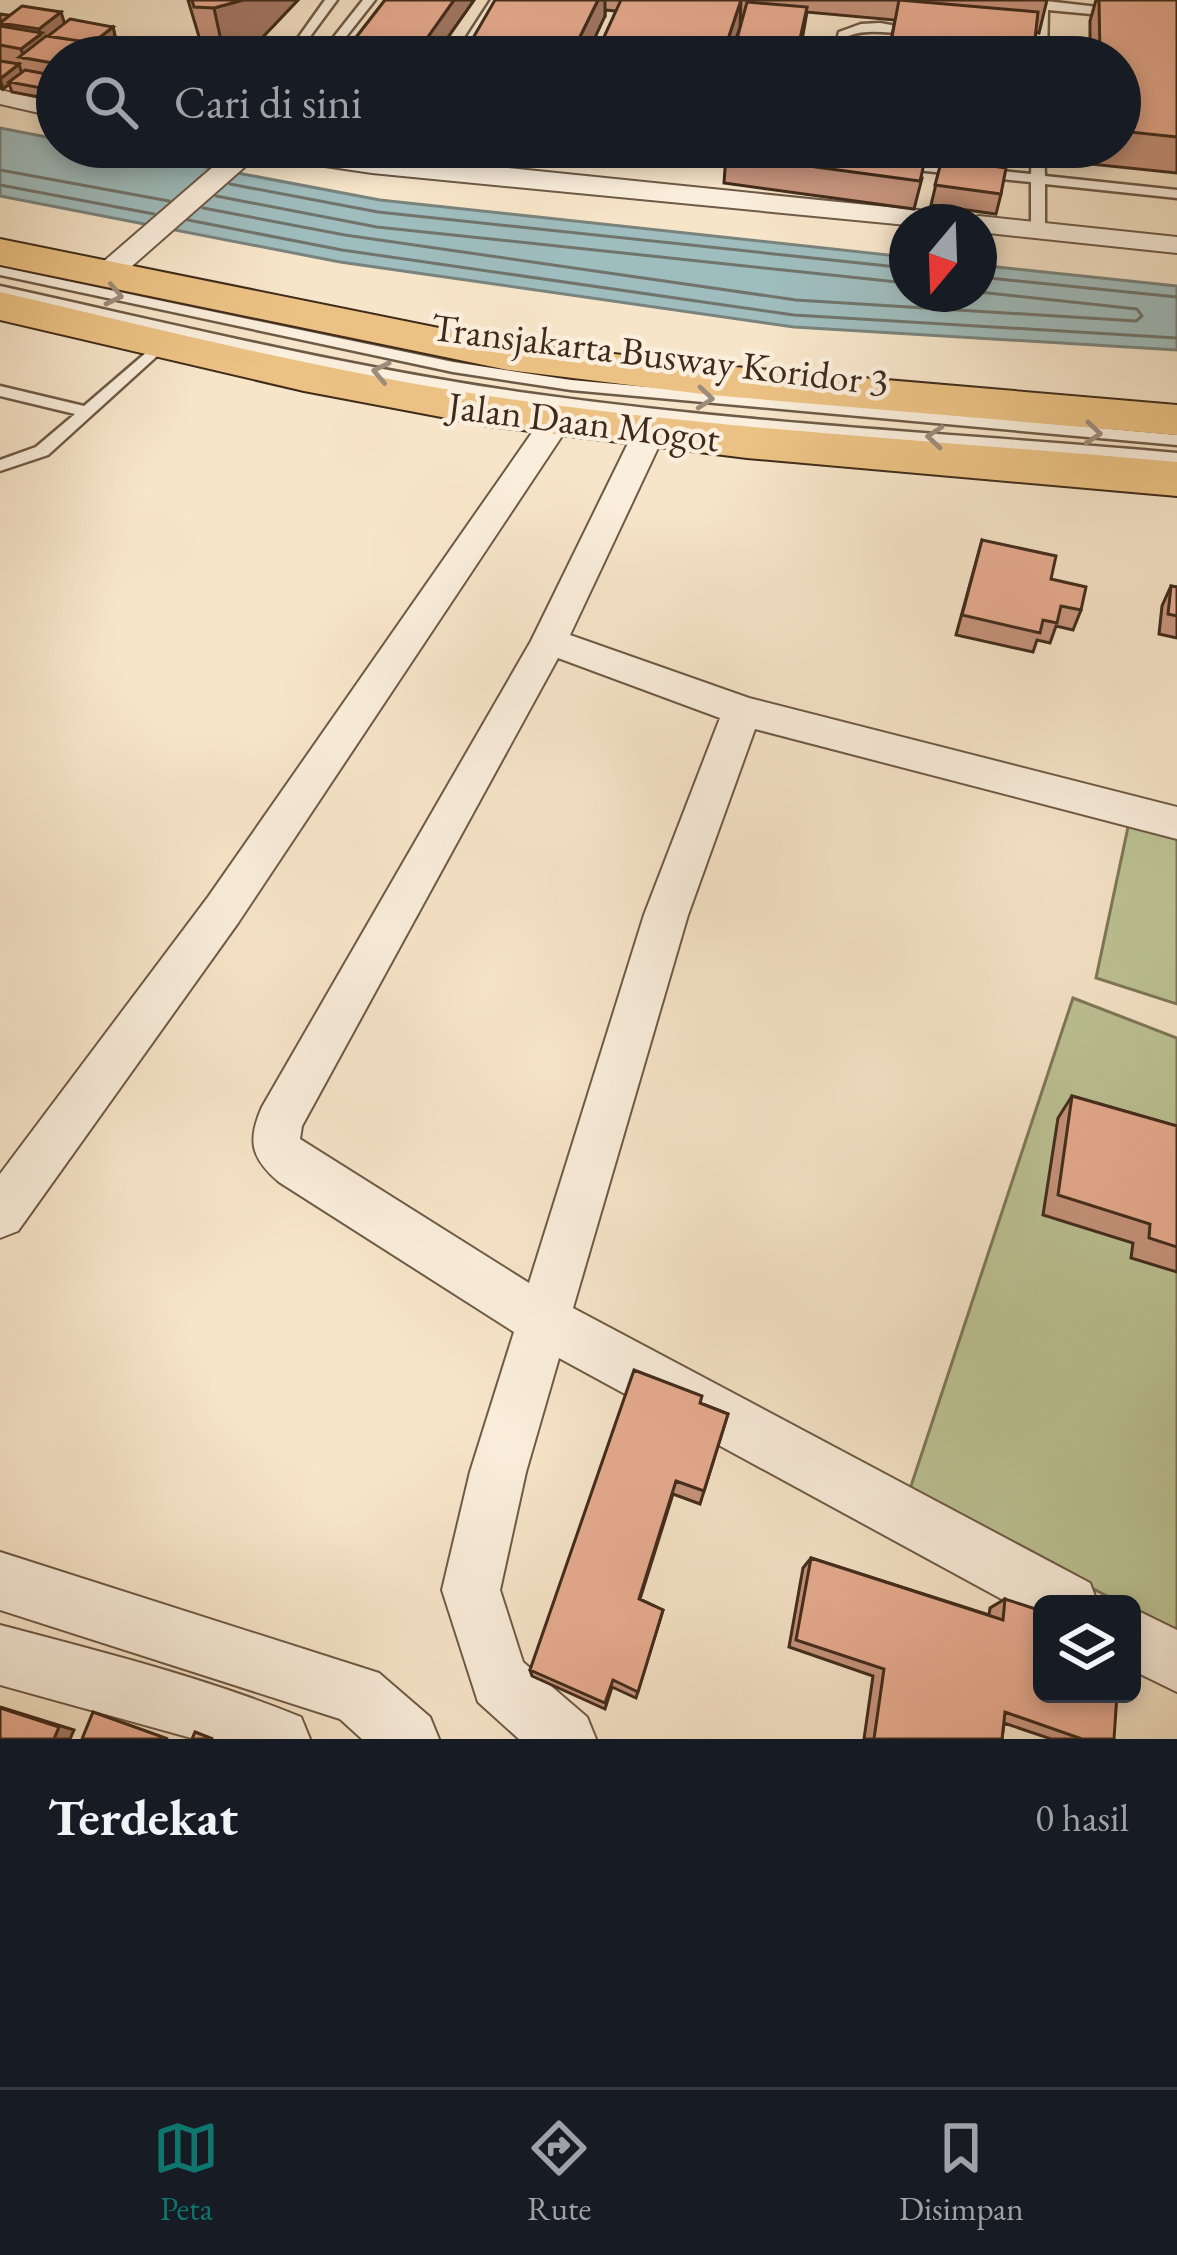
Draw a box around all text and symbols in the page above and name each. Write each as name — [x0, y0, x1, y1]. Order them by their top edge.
search box — [36, 36, 1141, 168]
icon: search — [78, 69, 144, 135]
text: Cari di sini — [174, 73, 362, 131]
north arrow — [889, 204, 997, 312]
one-way arrow — [104, 282, 124, 307]
street label: Transjakarta Busway Koridor 3 — [428, 301, 891, 408]
one-way arrow — [372, 360, 392, 385]
street label: Jalan Daan Mogot — [442, 379, 723, 463]
one-way arrow — [696, 385, 715, 410]
one-way arrow — [1084, 420, 1103, 445]
one-way arrow — [925, 425, 944, 450]
map controls — [1033, 1595, 1141, 1703]
button: layers — [1033, 1595, 1141, 1703]
text: Terdekat — [48, 1784, 238, 1850]
text: 0 hasil — [1035, 1792, 1129, 1843]
tab: Peta — [153, 2115, 219, 2230]
tab: Rute — [526, 2115, 592, 2230]
tab: Disimpan — [899, 2115, 1024, 2230]

